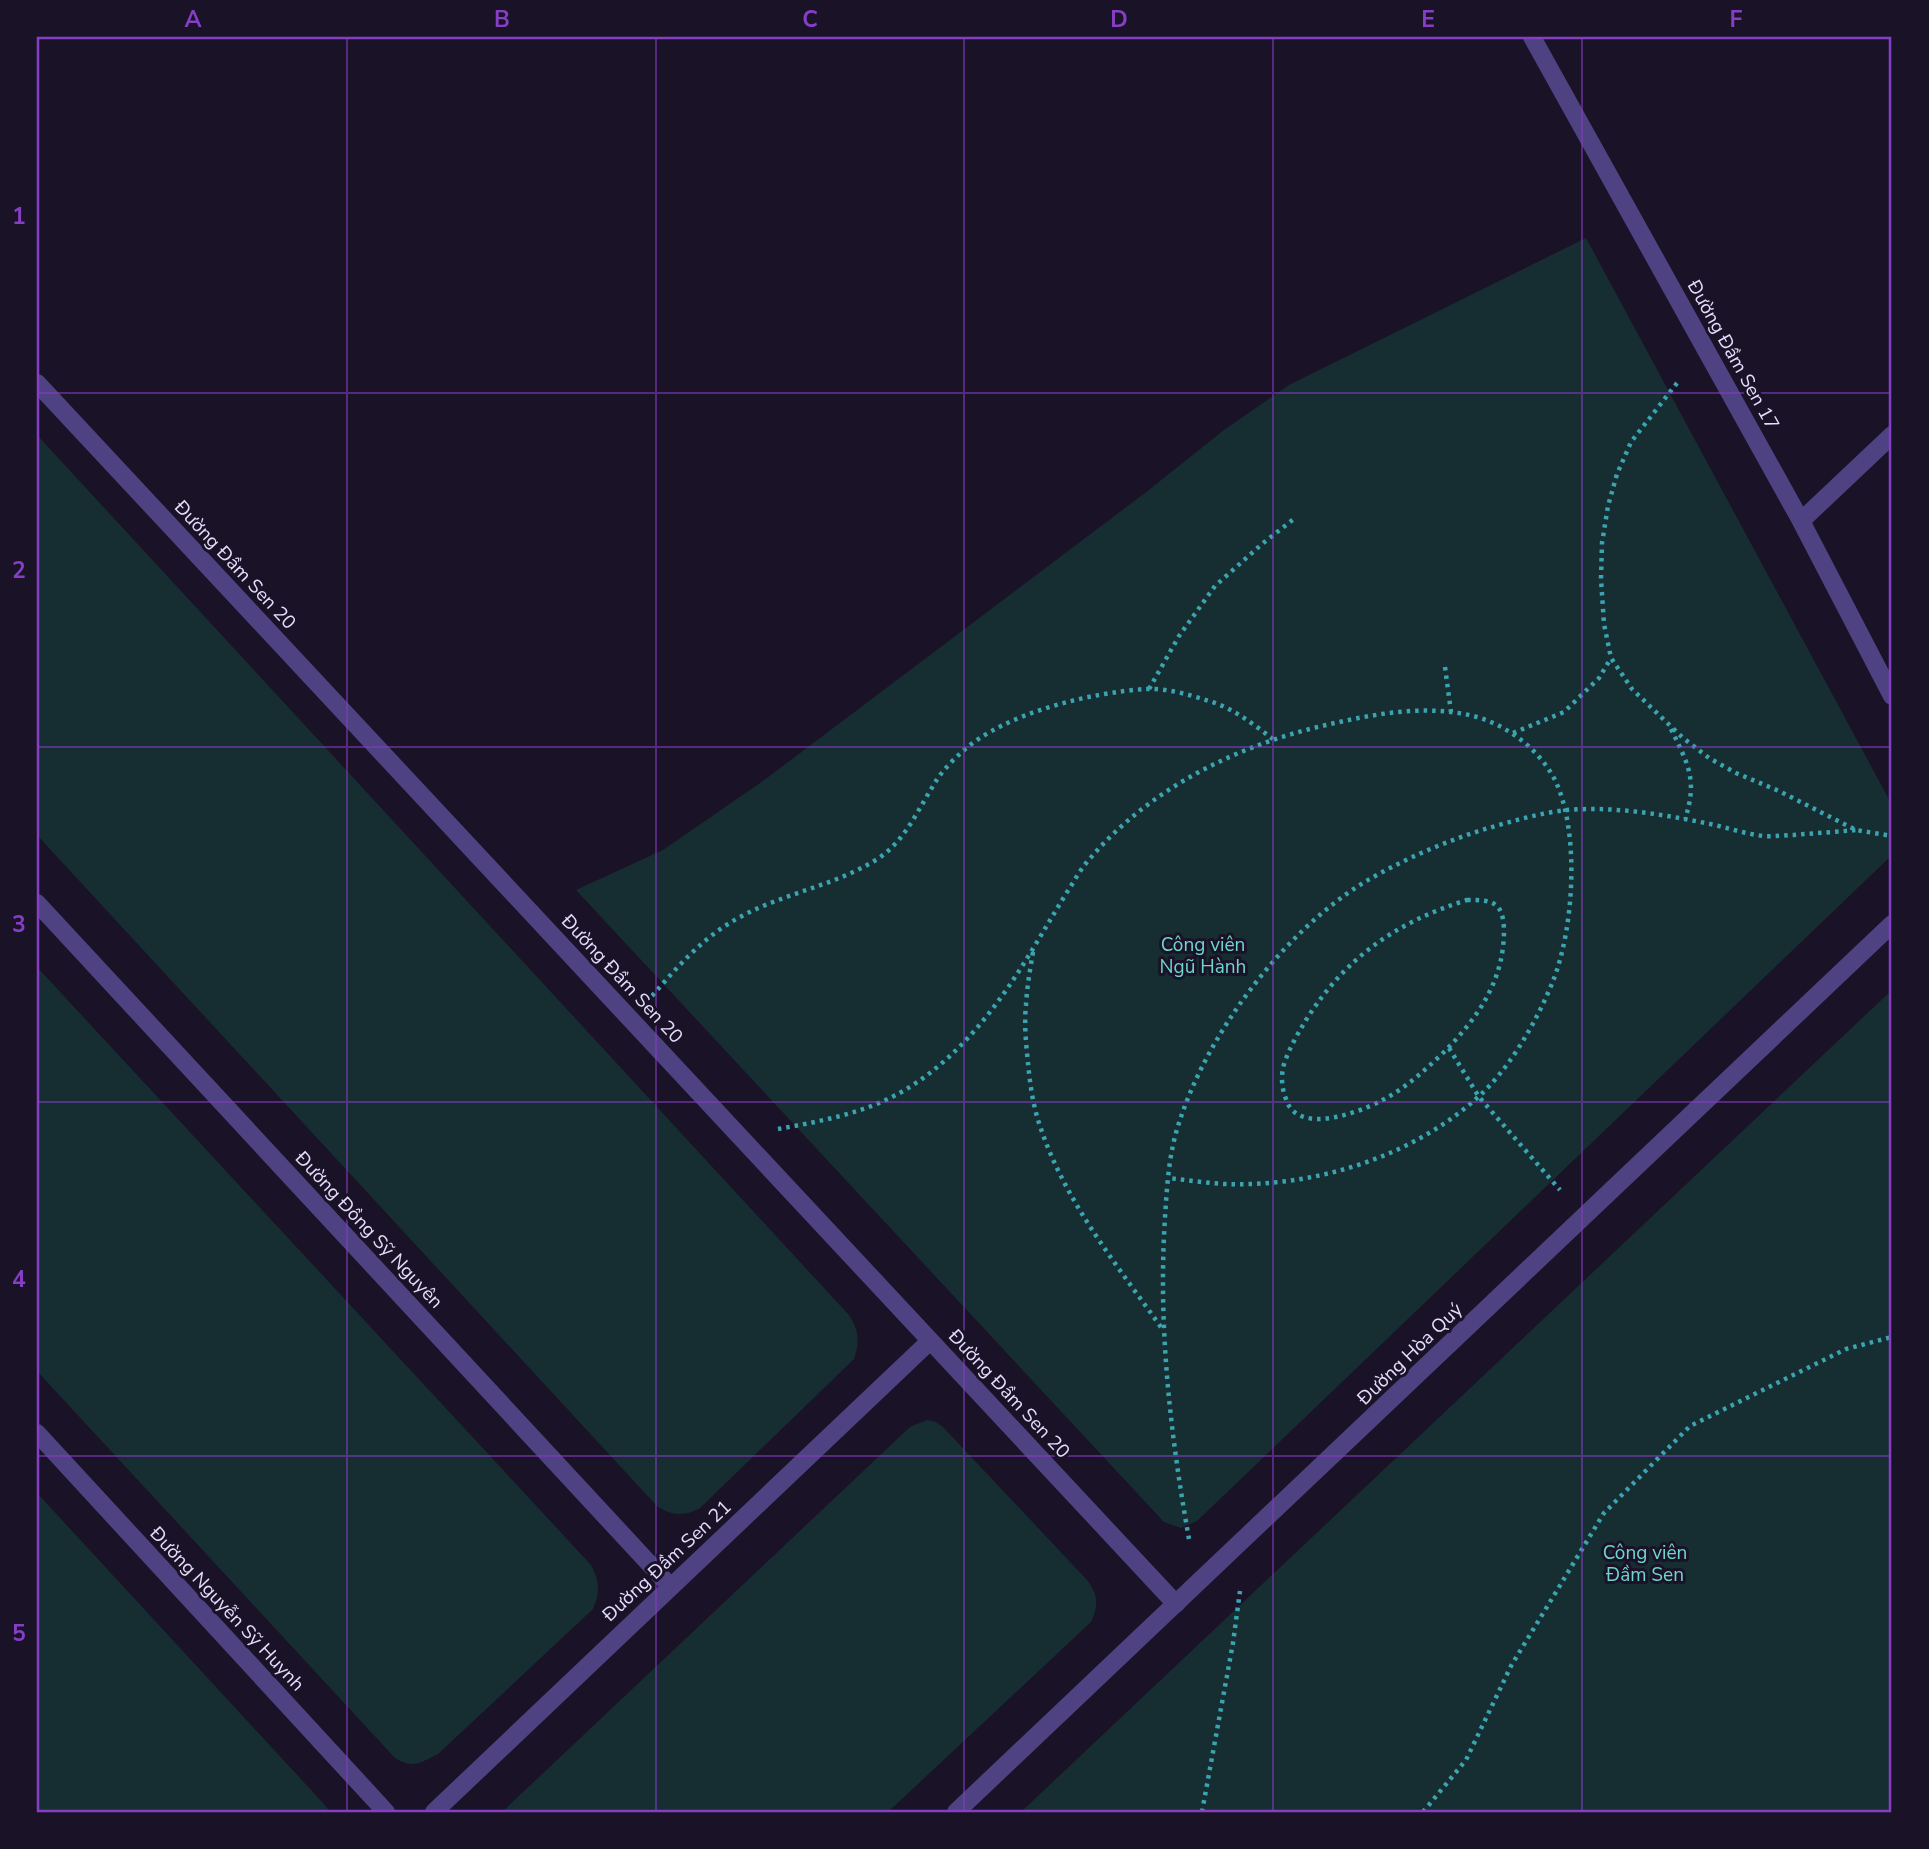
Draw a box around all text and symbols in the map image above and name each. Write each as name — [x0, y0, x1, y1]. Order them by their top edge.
text: A — [184, 4, 202, 35]
text: B — [494, 4, 510, 35]
text: C — [802, 4, 818, 35]
text: D — [1110, 4, 1128, 35]
text: E — [1421, 4, 1435, 35]
text: F — [1730, 4, 1743, 35]
text: 1 — [12, 201, 26, 232]
street label: Đường Đầm Sen 17 — [1680, 274, 1785, 435]
street label: Đường Đầm Sen 20 — [168, 494, 302, 635]
text: 2 — [12, 555, 26, 586]
street label: Đường Đầm Sen 20 — [555, 908, 689, 1049]
text: 3 — [12, 909, 26, 940]
park label: Công viên Ngũ Hành — [1160, 932, 1246, 980]
street label: Đường Đồng Sỹ Nguyên — [288, 1145, 449, 1314]
text: 4 — [12, 1264, 26, 1295]
street label: Đường Hòa Quý — [1351, 1297, 1469, 1412]
street label: Đường Đầm Sen 20 — [942, 1323, 1076, 1464]
street label: Đường Đầm Sen 21 — [596, 1494, 737, 1628]
street label: Đường Nguyễn Sỹ Huynh — [143, 1520, 310, 1697]
park label: Công viên Đầm Sen — [1603, 1540, 1687, 1588]
text: 5 — [12, 1618, 26, 1649]

